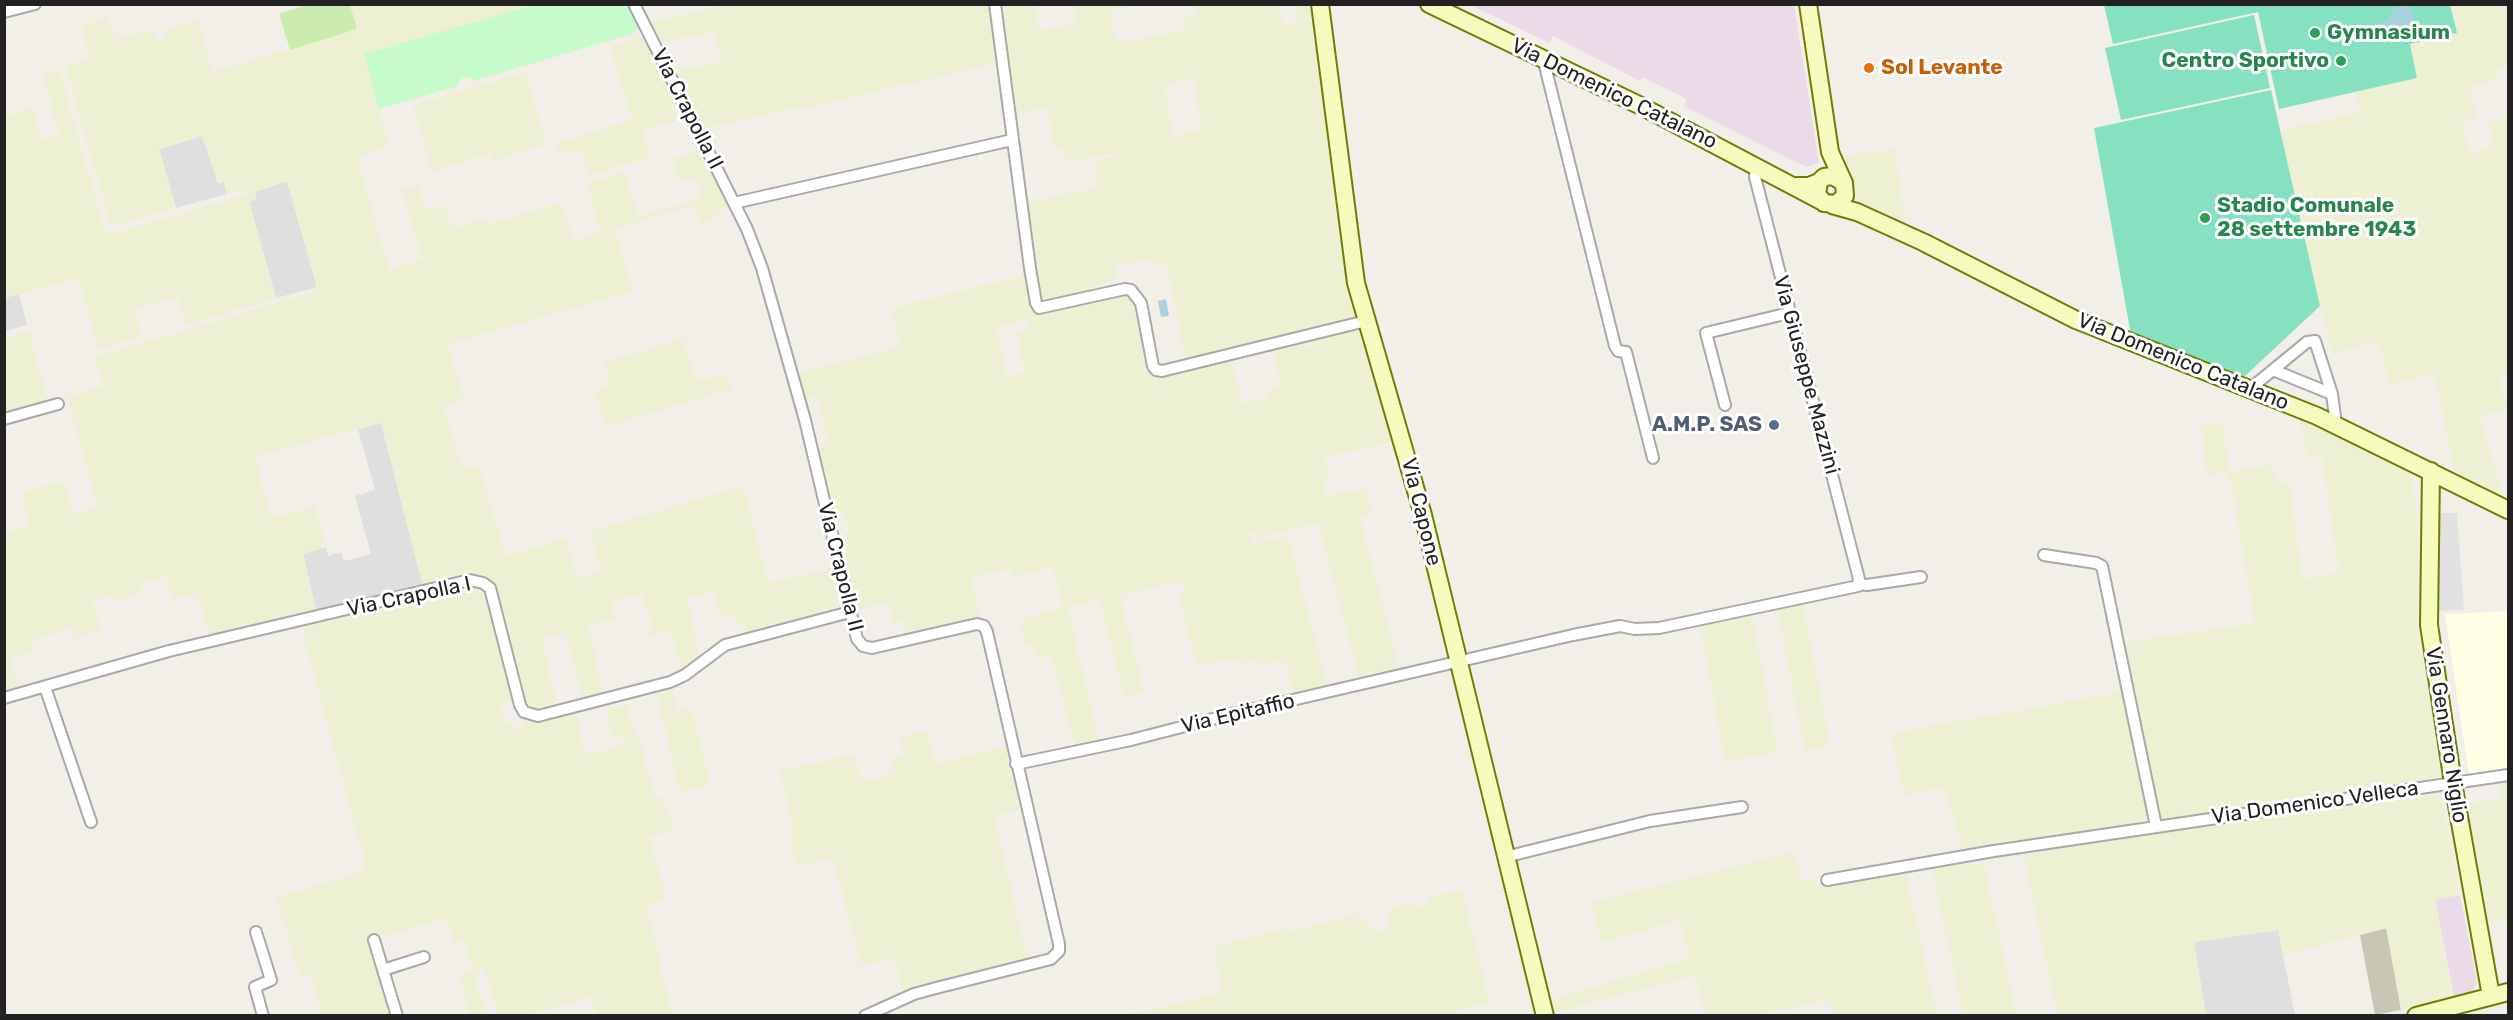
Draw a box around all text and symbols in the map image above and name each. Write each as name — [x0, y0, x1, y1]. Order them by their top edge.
place label: Gymnasium — [2327, 20, 2450, 46]
marker: Gymnasium — [2308, 26, 2322, 40]
street label: Via Domenico Catalano — [1507, 33, 1721, 155]
street label: Via Crapolla II — [646, 45, 728, 173]
place label: Centro Sportivo — [2162, 48, 2329, 74]
marker: Centro Sportivo — [2334, 54, 2348, 68]
place label: Sol Levante — [1881, 55, 2003, 81]
marker: Sol Levante — [1862, 61, 1876, 75]
place label: Stadio Comunale 28 settembre 1943 — [2217, 193, 2416, 243]
marker: Stadio Comunale 28 settembre 1943 — [2198, 211, 2212, 225]
street label: Via Giuseppe Mazzini — [1767, 273, 1845, 477]
street label: Via Domenico Catalano — [2074, 308, 2292, 416]
place label: A.M.P. SAS — [1652, 412, 1762, 438]
marker: A.M.P. SAS — [1767, 418, 1781, 432]
street label: Via Capone — [1395, 456, 1447, 568]
street label: Via Crapolla II — [812, 500, 868, 634]
street label: Via Crapolla I — [345, 572, 473, 622]
street label: Via Gennaro Niglio — [2420, 645, 2472, 825]
street label: Via Epitaffio — [1179, 689, 1297, 739]
street label: Via Domenico Velleca — [2210, 776, 2420, 830]

